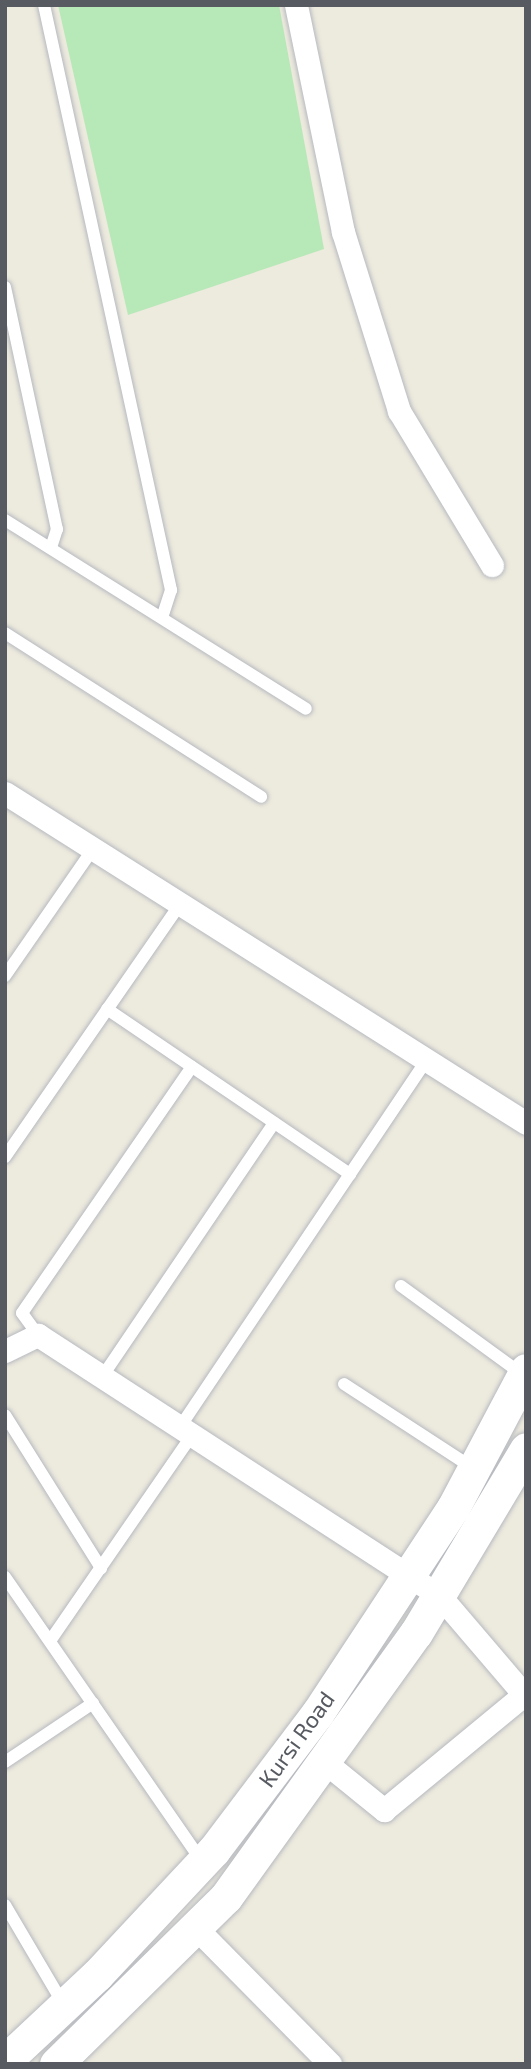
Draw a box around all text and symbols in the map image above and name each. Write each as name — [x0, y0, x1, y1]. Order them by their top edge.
street label: Kursi Road — [252, 1686, 340, 1792]

